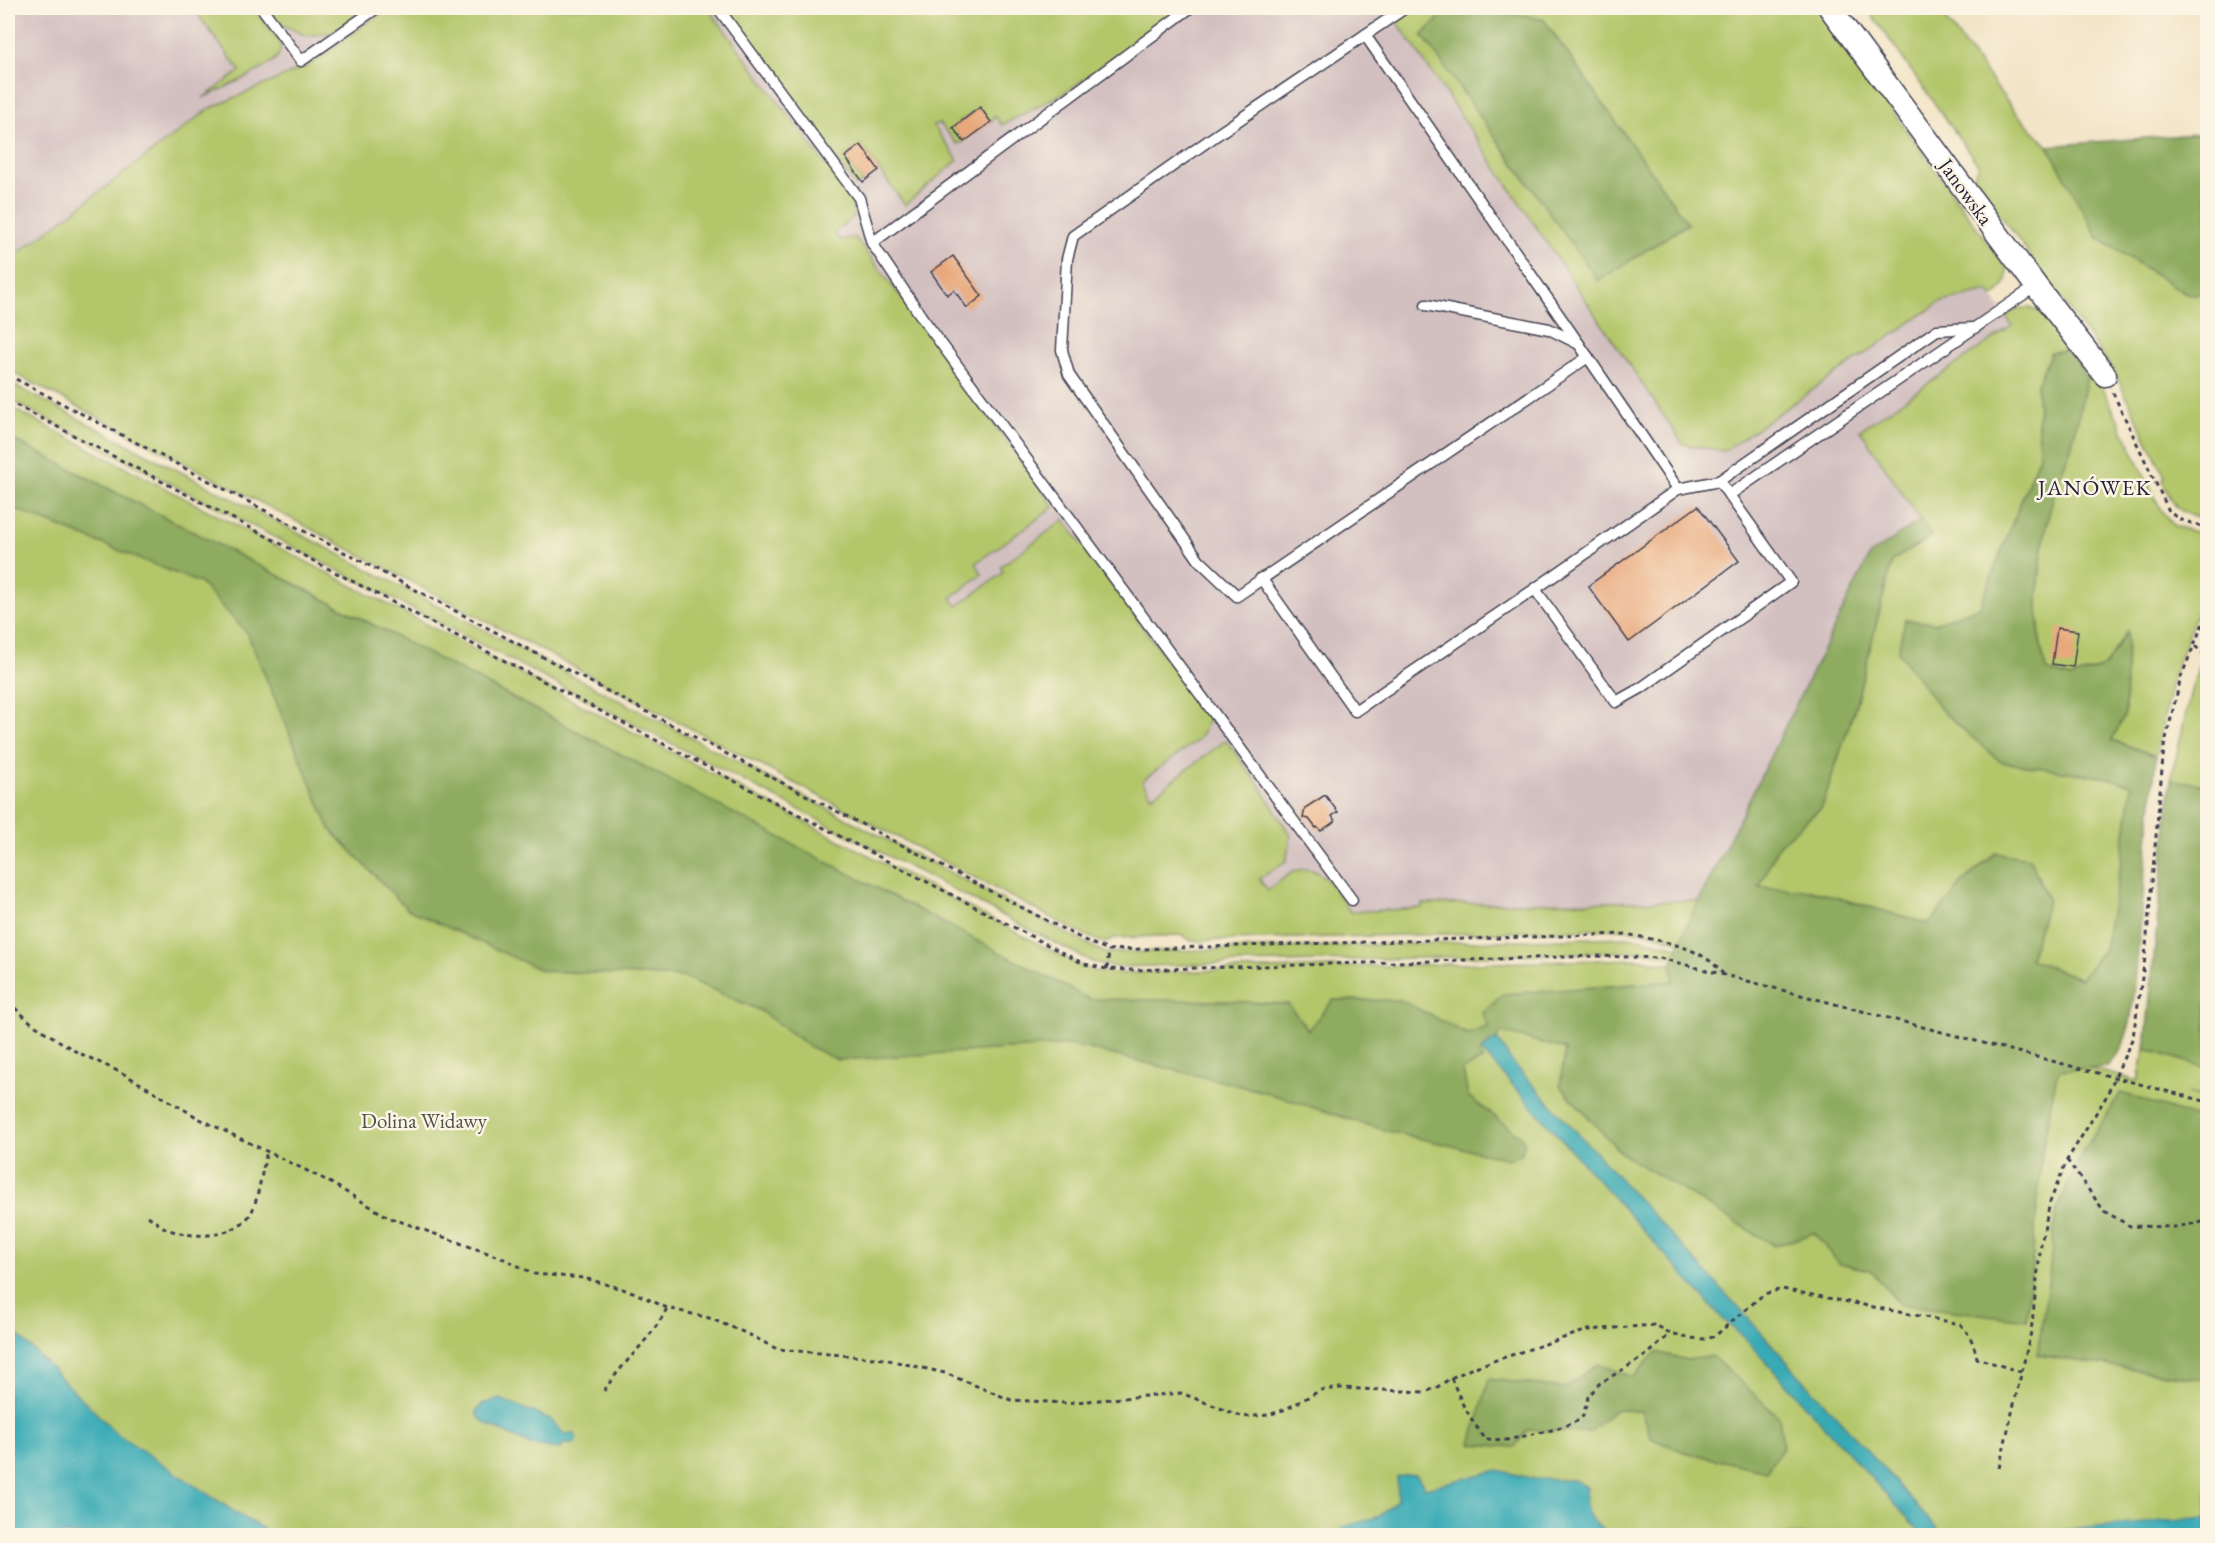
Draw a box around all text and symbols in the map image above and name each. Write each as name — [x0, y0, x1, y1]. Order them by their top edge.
street label: Janowska — [1932, 151, 2000, 231]
district label: JANÓWEK — [2036, 473, 2152, 502]
park label: Dolina Widawy — [361, 1107, 488, 1134]

